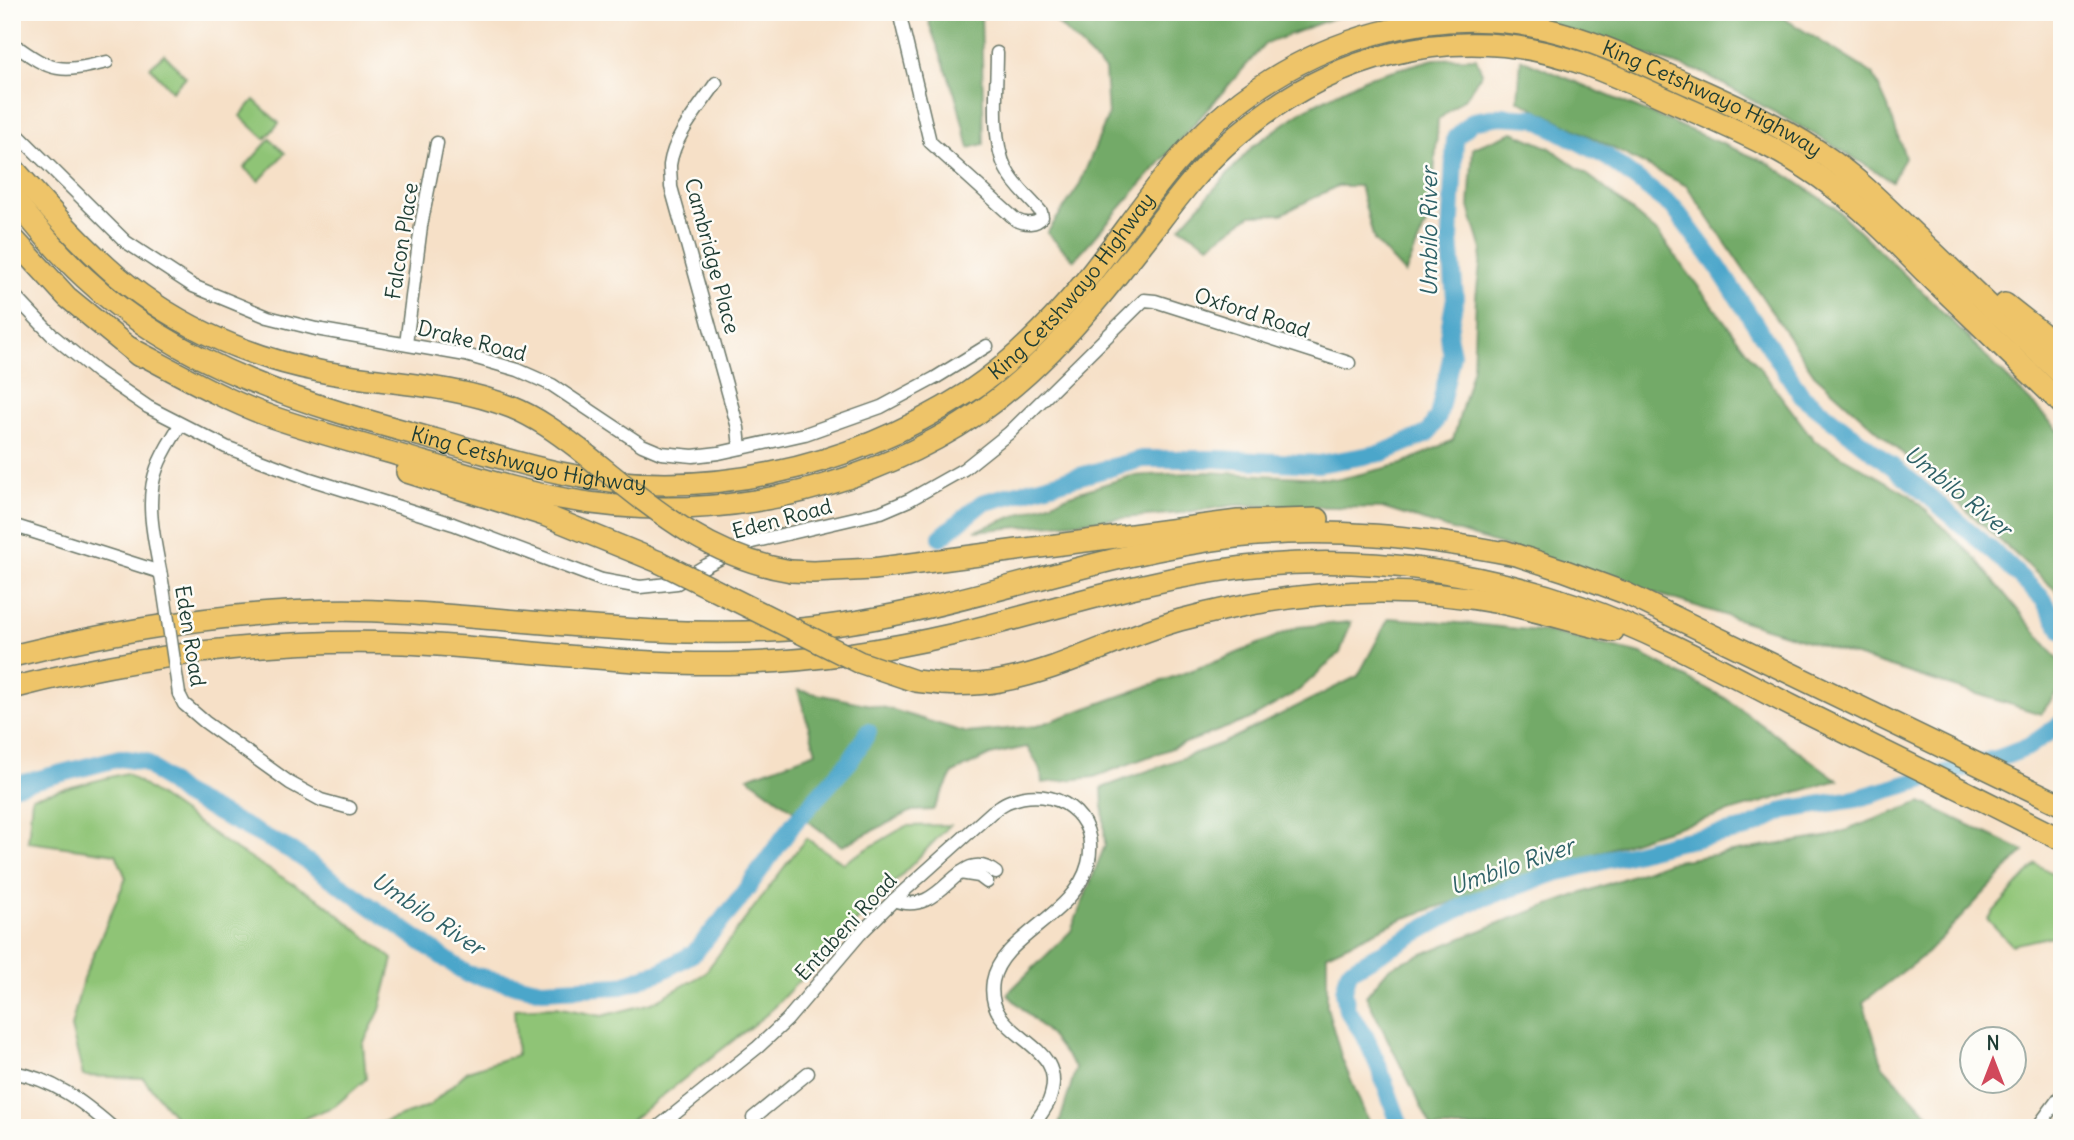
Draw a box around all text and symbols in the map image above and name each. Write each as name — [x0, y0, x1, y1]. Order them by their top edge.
street label: King Cetshwayo Highway — [1598, 34, 1827, 163]
water label: Umbilo River — [1414, 164, 1443, 297]
street label: Cambridge Place — [679, 175, 746, 337]
street label: Falcon Place — [379, 181, 424, 301]
street label: King Cetshwayo Highway — [983, 187, 1160, 386]
street label: Oxford Road — [1191, 281, 1313, 344]
street label: Drake Road — [415, 314, 529, 367]
street label: King Cetshwayo Highway — [408, 420, 647, 497]
water label: Umbilo River — [1899, 439, 2020, 544]
street label: Eden Road — [729, 492, 835, 545]
street label: Eden Road — [169, 583, 212, 688]
water label: Umbilo River — [1446, 830, 1580, 900]
water label: Umbilo River — [366, 865, 492, 963]
street label: Entabeni Road — [789, 867, 902, 986]
north arrow — [1958, 1024, 2028, 1094]
text: N — [1986, 1031, 2000, 1055]

